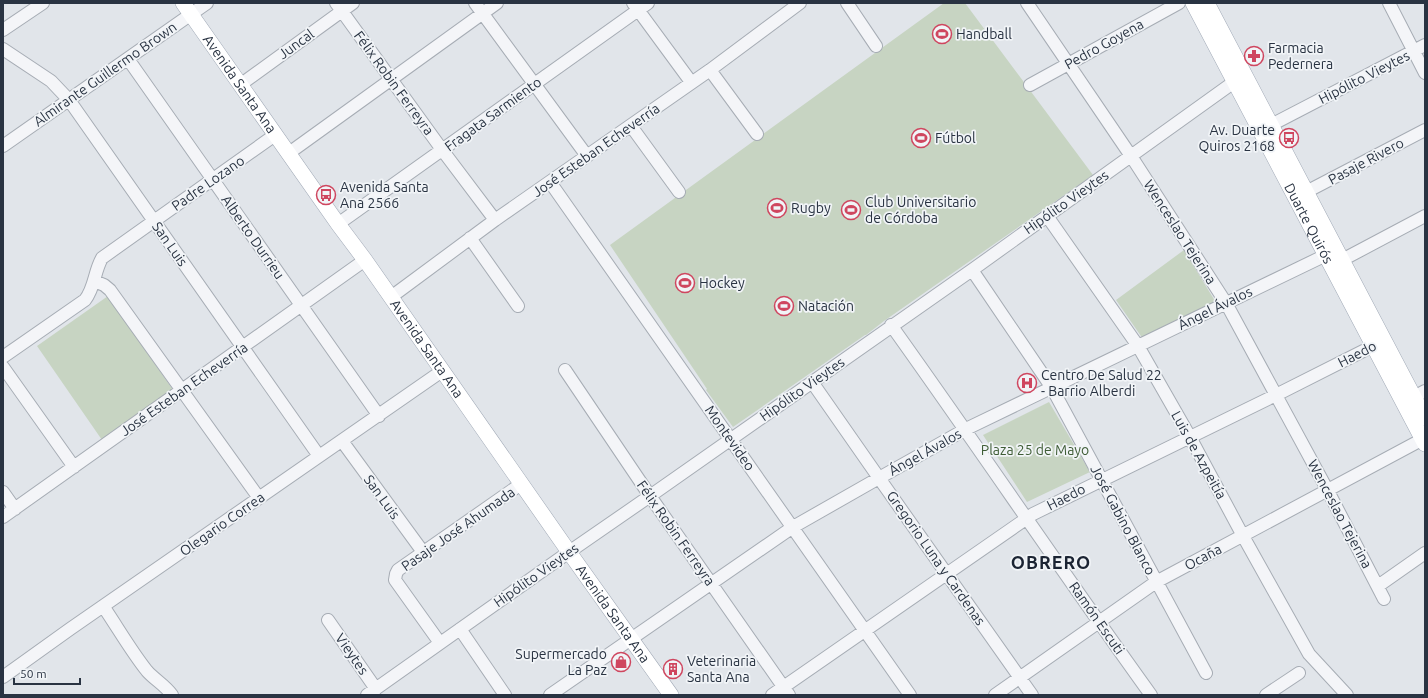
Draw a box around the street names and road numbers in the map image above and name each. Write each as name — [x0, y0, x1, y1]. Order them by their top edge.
street label: Pedro Goyena — [1062, 16, 1146, 72]
street label: Almirante Guillermo Brown — [30, 18, 180, 130]
street label: Juncal — [275, 26, 317, 62]
street label: Félix Robin Ferreyra — [351, 28, 437, 138]
street label: Avenida Santa Ana — [200, 32, 280, 136]
street label: Hipólito Vieytes — [1316, 47, 1412, 107]
street label: Fragata Sarmiento — [442, 74, 544, 154]
street label: José Esteban Echeverría — [529, 100, 663, 200]
street label: Pasaje Rivero — [1326, 134, 1406, 188]
street label: Padre Lozano — [169, 152, 247, 214]
street label: Hipólito Vieytes — [1020, 167, 1112, 237]
street label: Wenceslao Tejerina — [1140, 177, 1220, 287]
street label: Duarte Quirós — [1281, 180, 1337, 266]
street label: Alberto Durrieu — [218, 192, 288, 282]
street label: San Luis — [149, 219, 191, 269]
street label: Ángel Ávalos — [1175, 282, 1255, 333]
street label: Avenida Santa Ana — [387, 296, 467, 401]
street label: Haedo — [1335, 338, 1379, 370]
street label: José Esteban Echeverría — [117, 339, 251, 439]
street label: Hipólito Vieytes — [756, 354, 848, 424]
street label: Montevideo — [702, 402, 758, 474]
street label: Luis de Azpeitía — [1168, 408, 1230, 502]
street label: Ángel Ávalos — [885, 425, 964, 479]
street label: Wenceslao Tejerina — [1305, 457, 1375, 571]
street label: José Gabino Blanco — [1087, 462, 1159, 578]
street label: San Luis — [361, 472, 403, 522]
street label: Félix Robin Ferreyra — [634, 477, 718, 589]
street label: Haedo — [1044, 481, 1088, 513]
street label: Pasaje José Ahumada — [398, 484, 518, 574]
street label: Gregorio Luna y Cardenas — [883, 488, 989, 628]
street label: Olegario Correa — [176, 489, 268, 559]
street label: Hipólito Vieytes — [490, 540, 582, 610]
street label: Ocaña — [1182, 541, 1224, 573]
street label: Avenida Santa Ana — [573, 562, 653, 666]
street label: Ramón Escuti — [1066, 579, 1128, 657]
street label: Vieytes — [332, 630, 372, 678]

